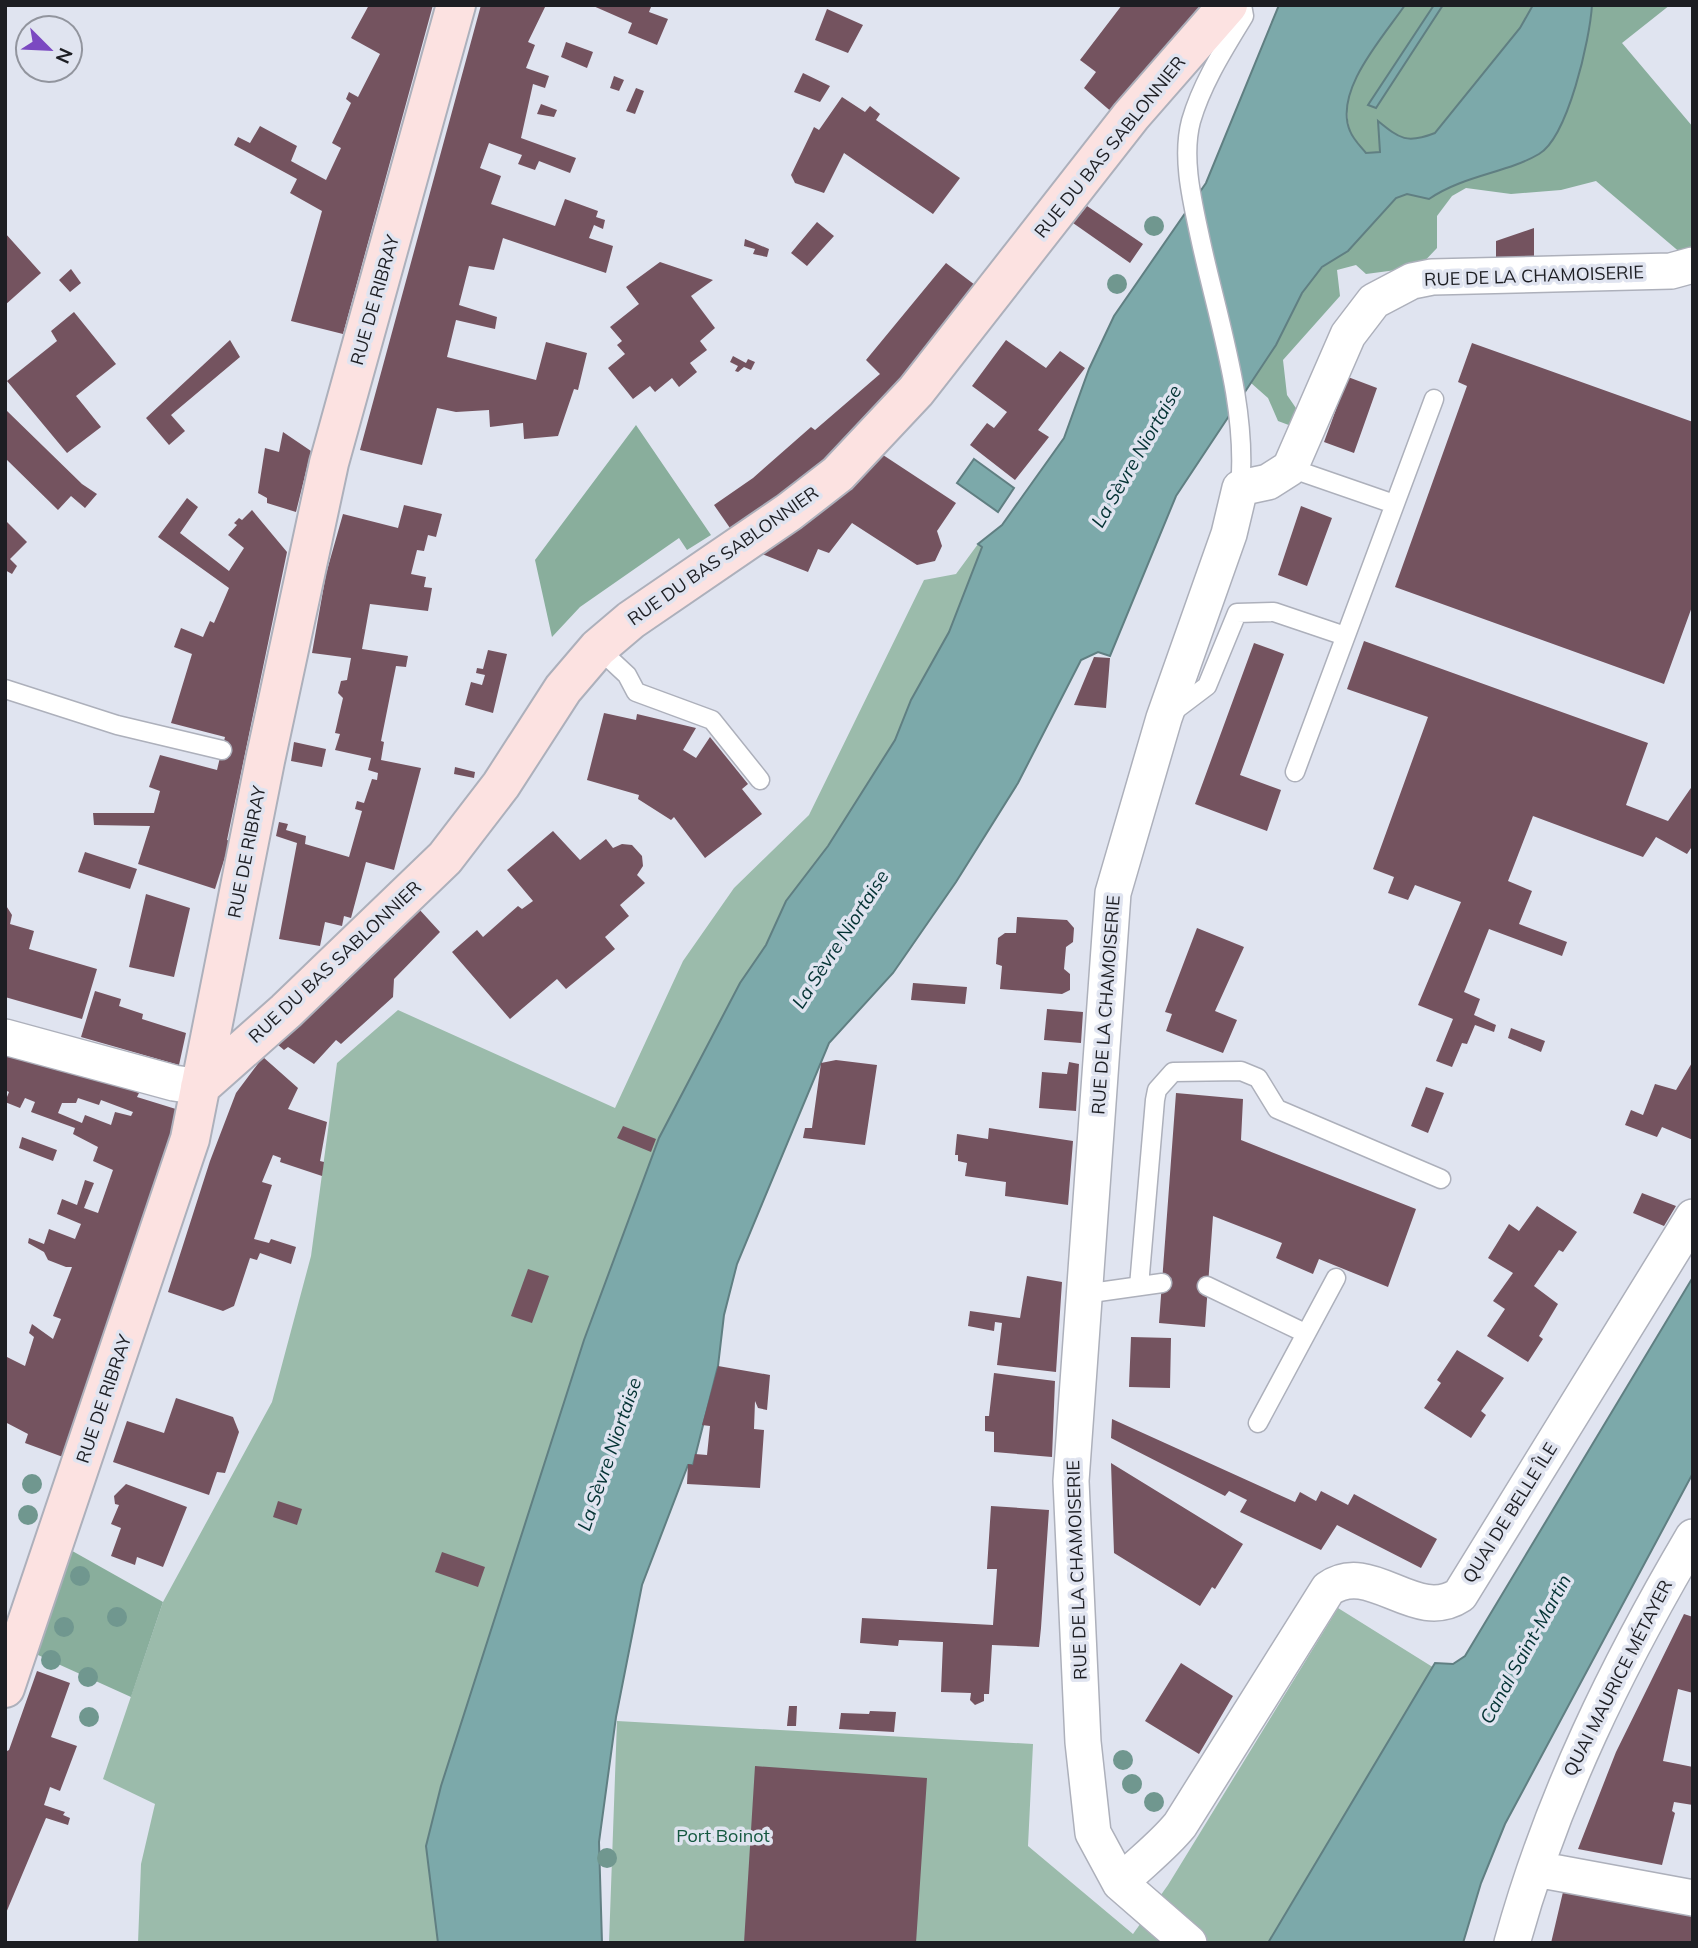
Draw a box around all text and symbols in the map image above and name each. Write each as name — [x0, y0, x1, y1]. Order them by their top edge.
north arrow — [14, 14, 84, 84]
text: N — [51, 44, 78, 67]
street label: RUE DU BAS SABLONNIER — [1029, 51, 1190, 242]
street label: RUE DE RIBRAY — [345, 231, 404, 368]
street label: RUE DE LA CHAMOISERIE — [1424, 260, 1644, 291]
water label: La Sèvre Niortaise — [1086, 381, 1186, 531]
street label: RUE DU BAS SABLONNIER — [623, 481, 823, 630]
street label: RUE DE RIBRAY — [222, 783, 271, 920]
water label: La Sèvre Niortaise — [786, 865, 894, 1013]
street label: RUE DU BAS SABLONNIER — [244, 876, 426, 1048]
street label: RUE DE LA CHAMOISERIE — [1086, 895, 1125, 1115]
street label: RUE DE RIBRAY — [71, 1331, 137, 1466]
water label: La Sèvre Niortaise — [572, 1374, 646, 1534]
street label: QUAI DE BELLE ÎLE — [1457, 1438, 1562, 1587]
street label: RUE DE LA CHAMOISERIE — [1061, 1460, 1092, 1680]
water label: Canal Saint-Martin — [1474, 1570, 1576, 1728]
street label: QUAI MAURICE MÉTAYER — [1558, 1576, 1677, 1780]
park label: Port Boinot — [676, 1824, 770, 1847]

